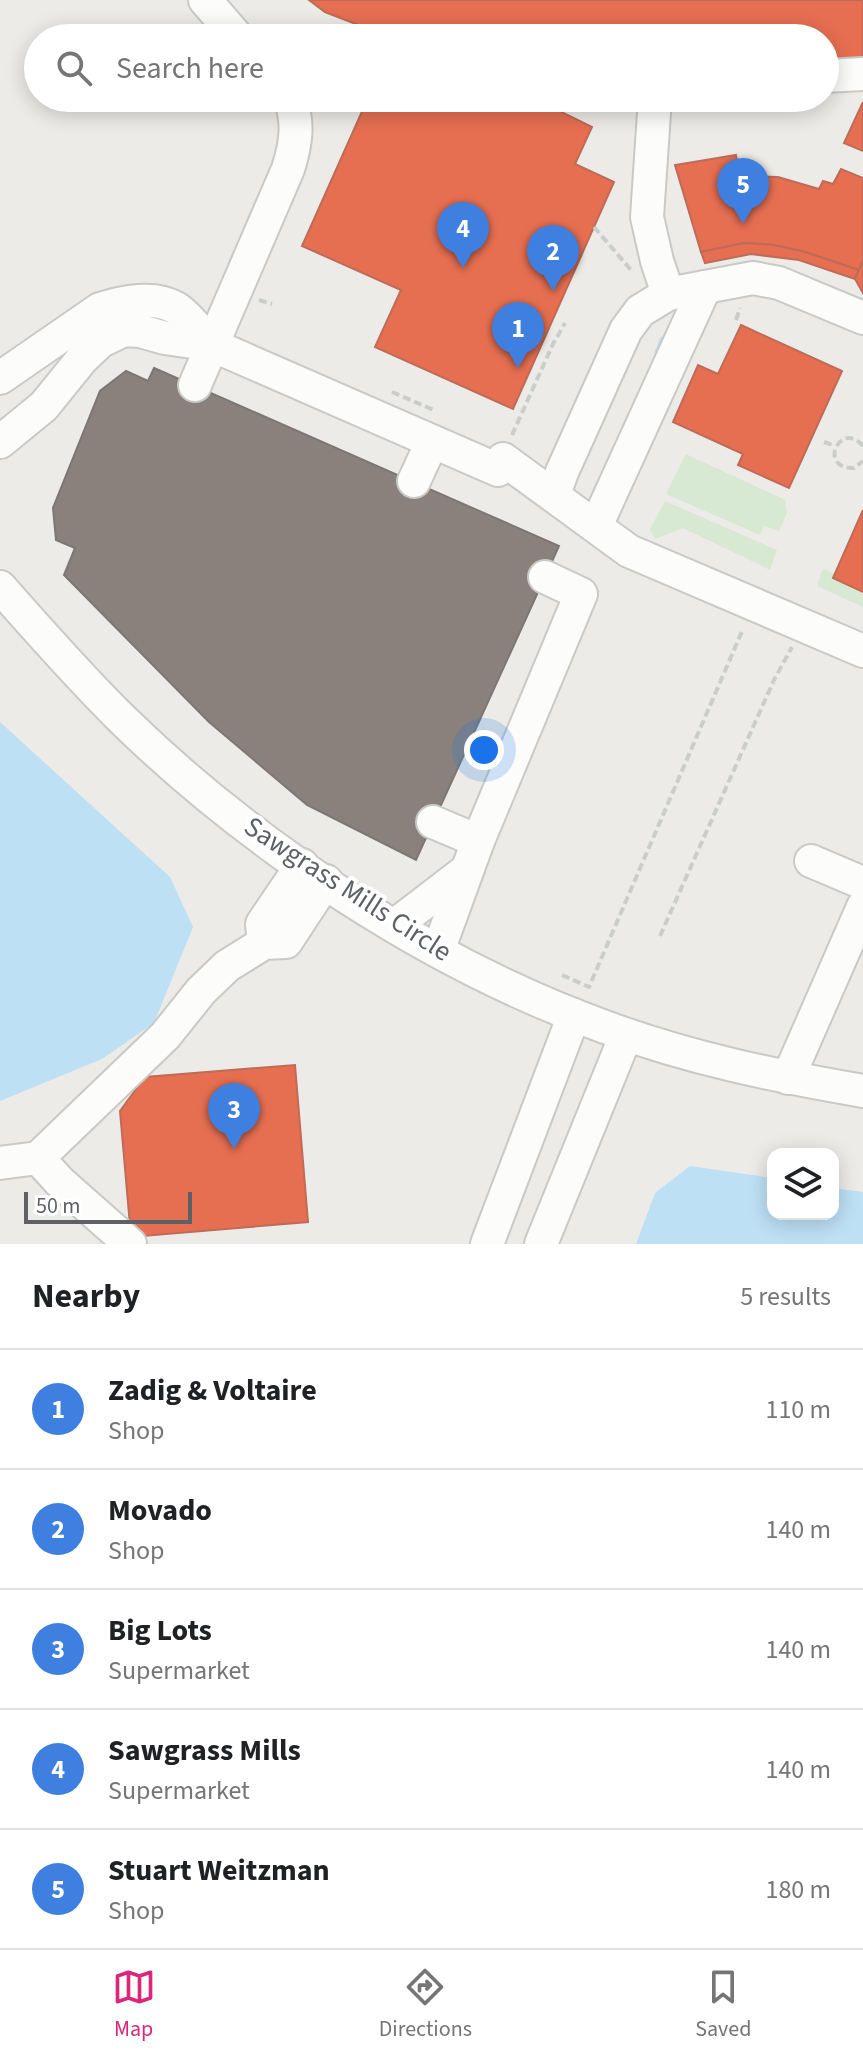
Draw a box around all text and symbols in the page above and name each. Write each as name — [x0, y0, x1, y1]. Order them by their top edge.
search box — [24, 24, 839, 112]
icon: search — [52, 46, 96, 90]
text: Search here — [116, 47, 264, 90]
pin: 5 — [717, 158, 769, 224]
pin: 4 — [437, 202, 489, 268]
pin: 2 — [527, 225, 579, 291]
pin: 1 — [492, 302, 544, 368]
your location — [464, 730, 504, 770]
street label: Sawgrass Mills Circle — [236, 807, 460, 971]
pin: 3 — [208, 1083, 260, 1149]
map controls — [767, 1148, 839, 1220]
button: layers — [767, 1148, 839, 1220]
scale bar — [24, 1188, 192, 1224]
text: 50 m — [36, 1190, 81, 1222]
text: Nearby — [32, 1272, 140, 1321]
text: 5 results — [740, 1278, 831, 1315]
text: Zadig & Voltaire — [108, 1369, 317, 1412]
text: 1 — [51, 1391, 65, 1428]
text: 110 m — [765, 1391, 831, 1428]
text: Shop — [108, 1412, 165, 1449]
text: Movado — [108, 1489, 212, 1532]
text: 2 — [51, 1511, 65, 1548]
text: 140 m — [765, 1511, 831, 1548]
text: Shop — [108, 1532, 165, 1569]
text: Big Lots — [108, 1609, 212, 1652]
text: 3 — [51, 1631, 65, 1668]
text: 140 m — [765, 1631, 831, 1668]
text: Supermarket — [108, 1652, 250, 1689]
text: Sawgrass Mills — [108, 1729, 301, 1772]
text: 4 — [51, 1751, 65, 1788]
text: 140 m — [765, 1751, 831, 1788]
text: Supermarket — [108, 1772, 250, 1809]
text: Stuart Weitzman — [108, 1849, 330, 1892]
text: 5 — [51, 1871, 65, 1908]
text: 180 m — [765, 1871, 831, 1908]
text: Shop — [108, 1892, 165, 1929]
tab: Map — [112, 1965, 156, 2045]
tab: Directions — [379, 1965, 472, 2045]
tab: Saved — [695, 1965, 751, 2045]

